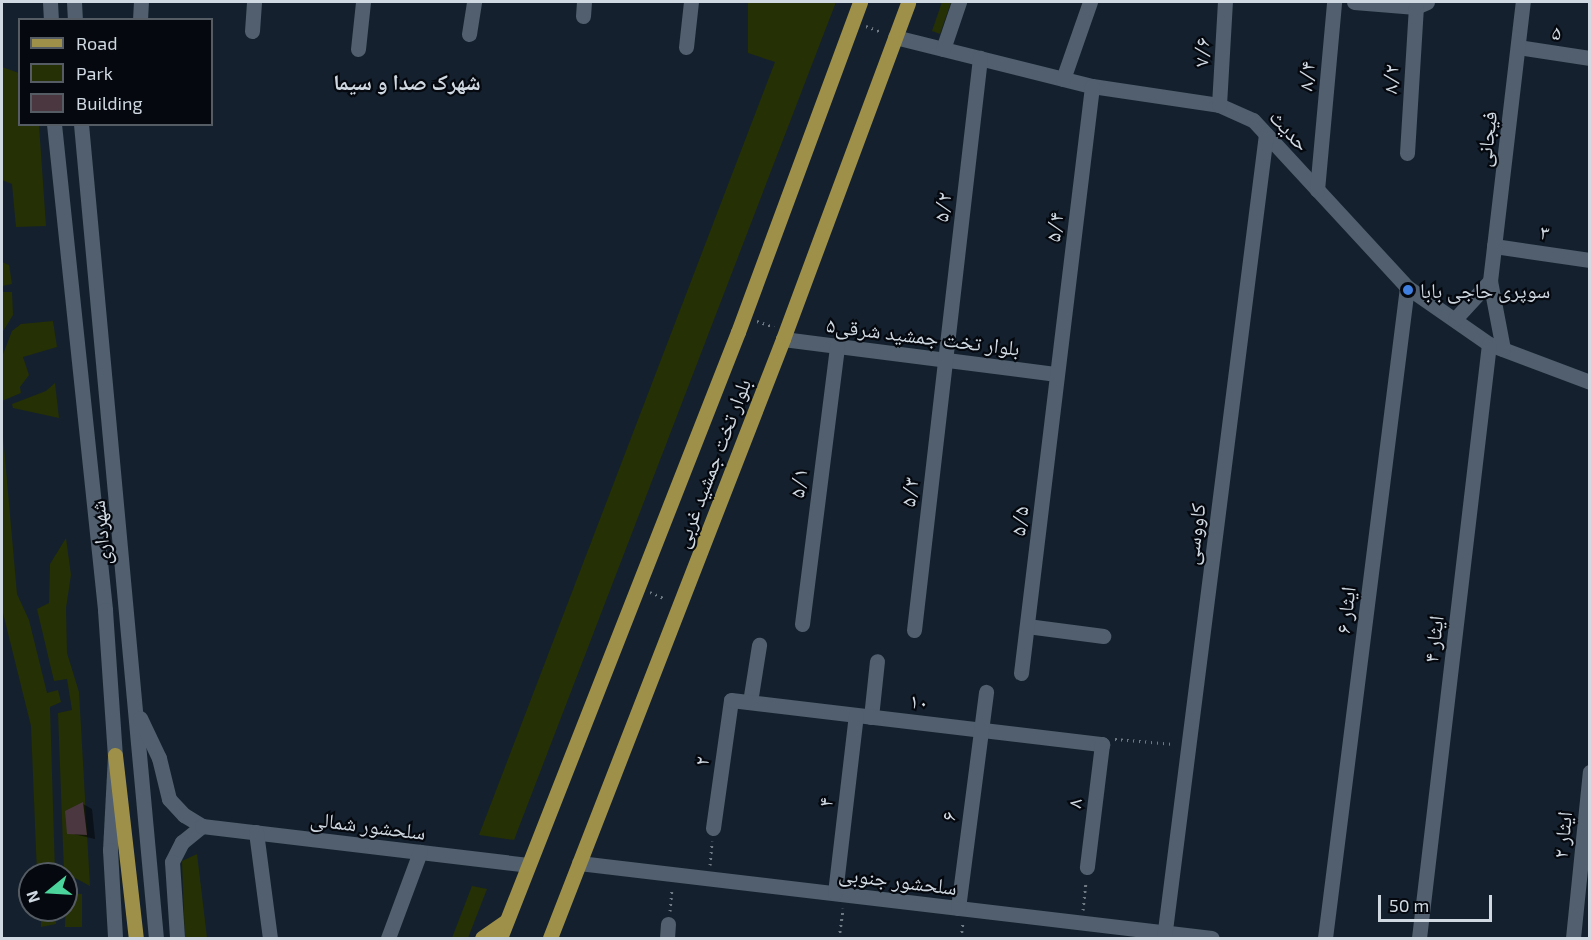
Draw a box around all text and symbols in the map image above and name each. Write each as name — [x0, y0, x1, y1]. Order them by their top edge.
legend — [18, 18, 213, 126]
street label: ۵ — [1550, 19, 1564, 45]
text: Road — [76, 32, 117, 54]
street label: ۷/۶ — [1188, 37, 1214, 67]
street label: ۸/۴ — [1292, 60, 1320, 92]
text: Park — [76, 62, 113, 84]
street label: ۸/۲ — [1377, 64, 1403, 94]
district label: شهرک صدا و سیما — [333, 69, 481, 95]
text: Building — [76, 92, 143, 114]
street label: حدیث — [1265, 104, 1315, 156]
street label: فیجانی — [1470, 110, 1502, 168]
street label: ۵/۲ — [928, 191, 956, 223]
street label: ۵/۴ — [1040, 211, 1068, 243]
street label: ۳ — [1538, 219, 1552, 245]
place label: سوپری حاجی بابا — [1420, 277, 1550, 303]
marker: سوپری حاجی بابا — [1401, 283, 1415, 297]
street label: بلوار تخت جمشید شرقی۵ — [825, 312, 1021, 360]
street label: بلوار تخت جمشید غربی — [668, 375, 756, 551]
street label: ۵/۱ — [784, 467, 812, 499]
street label: ۵/۳ — [895, 476, 923, 508]
street label: شهرداری — [84, 499, 116, 567]
street label: کاووسی — [1178, 502, 1210, 566]
street label: ۵/۵ — [1005, 505, 1033, 537]
street label: ایثار ۶ — [1330, 585, 1360, 635]
street label: ایثار ۴ — [1418, 614, 1448, 664]
street label: ۱۰ — [908, 687, 930, 715]
street label: ۲ — [688, 755, 714, 767]
street label: ۴ — [812, 796, 838, 808]
street label: ۸ — [1061, 797, 1087, 809]
street label: سلحشور شمالی — [309, 805, 427, 845]
street label: ۶ — [935, 810, 961, 822]
street label: ایثار ۲ — [1547, 810, 1577, 860]
street label: سلحشور جنوبی — [837, 860, 959, 900]
north arrow — [18, 862, 78, 922]
scale bar — [1381, 883, 1495, 921]
text: N — [21, 889, 43, 906]
text: 50 m — [1389, 894, 1429, 916]

